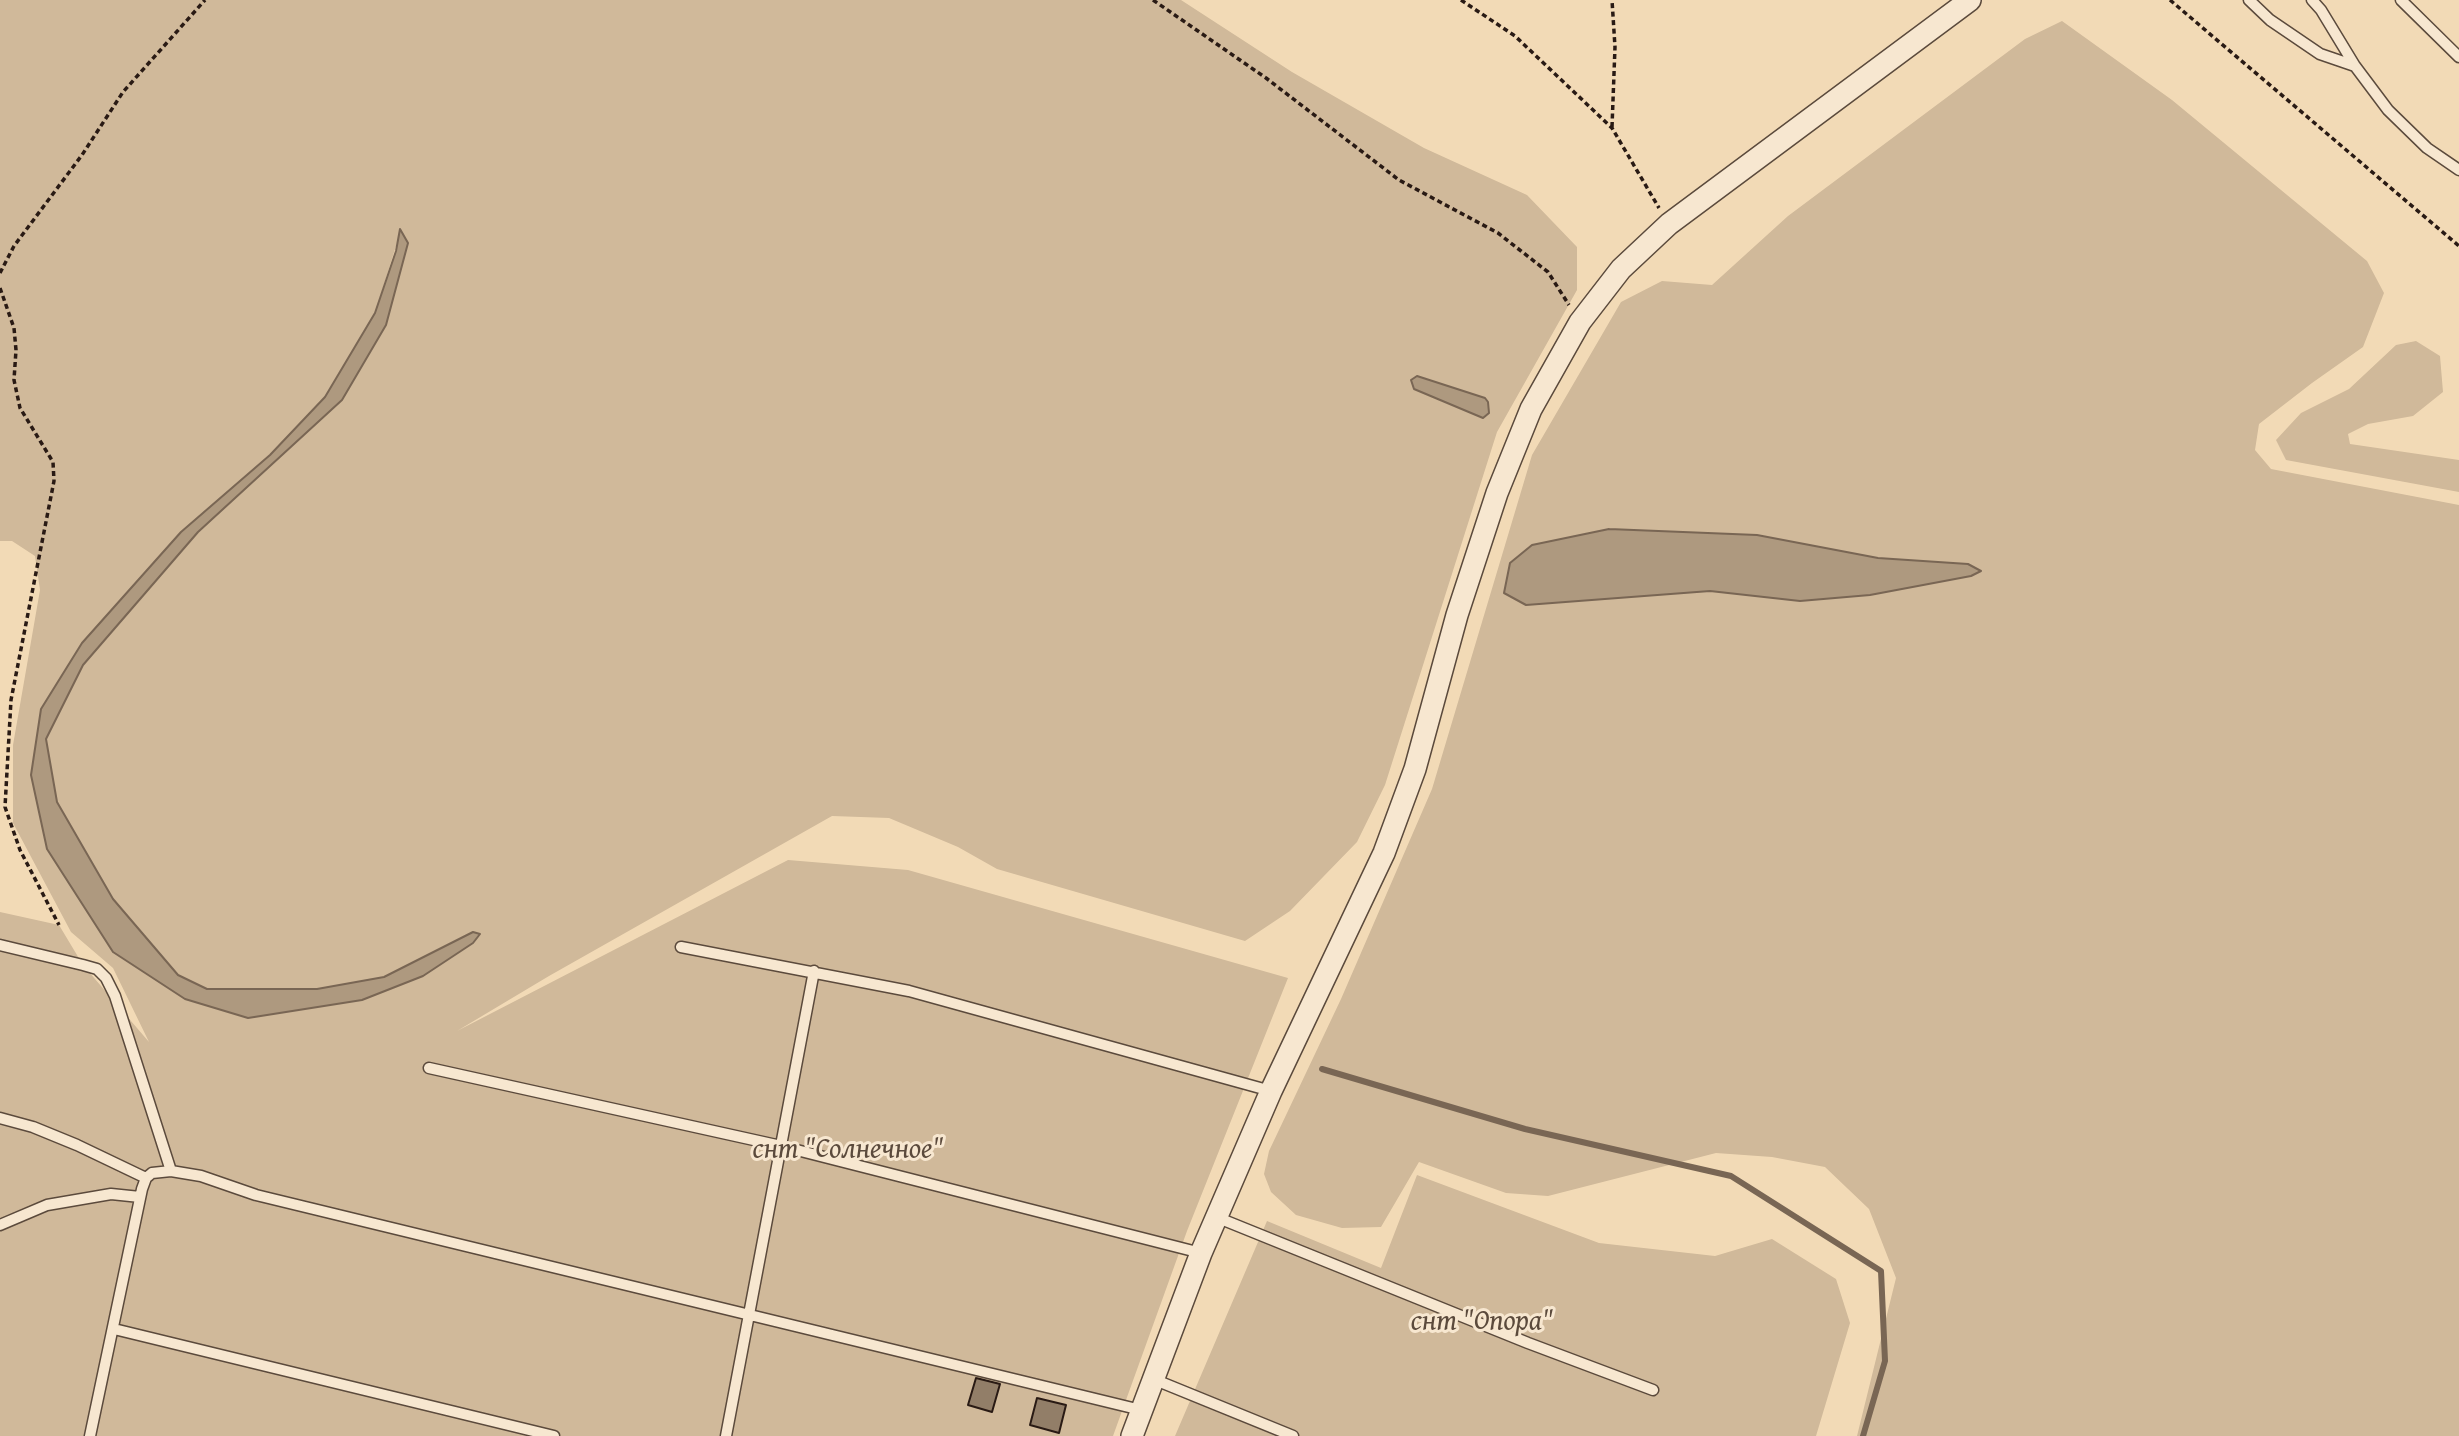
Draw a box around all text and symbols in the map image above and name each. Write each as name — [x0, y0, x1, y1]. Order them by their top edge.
park label: снт "Солнечное" — [752, 1133, 944, 1167]
park label: снт "Опора" — [1411, 1305, 1553, 1339]

